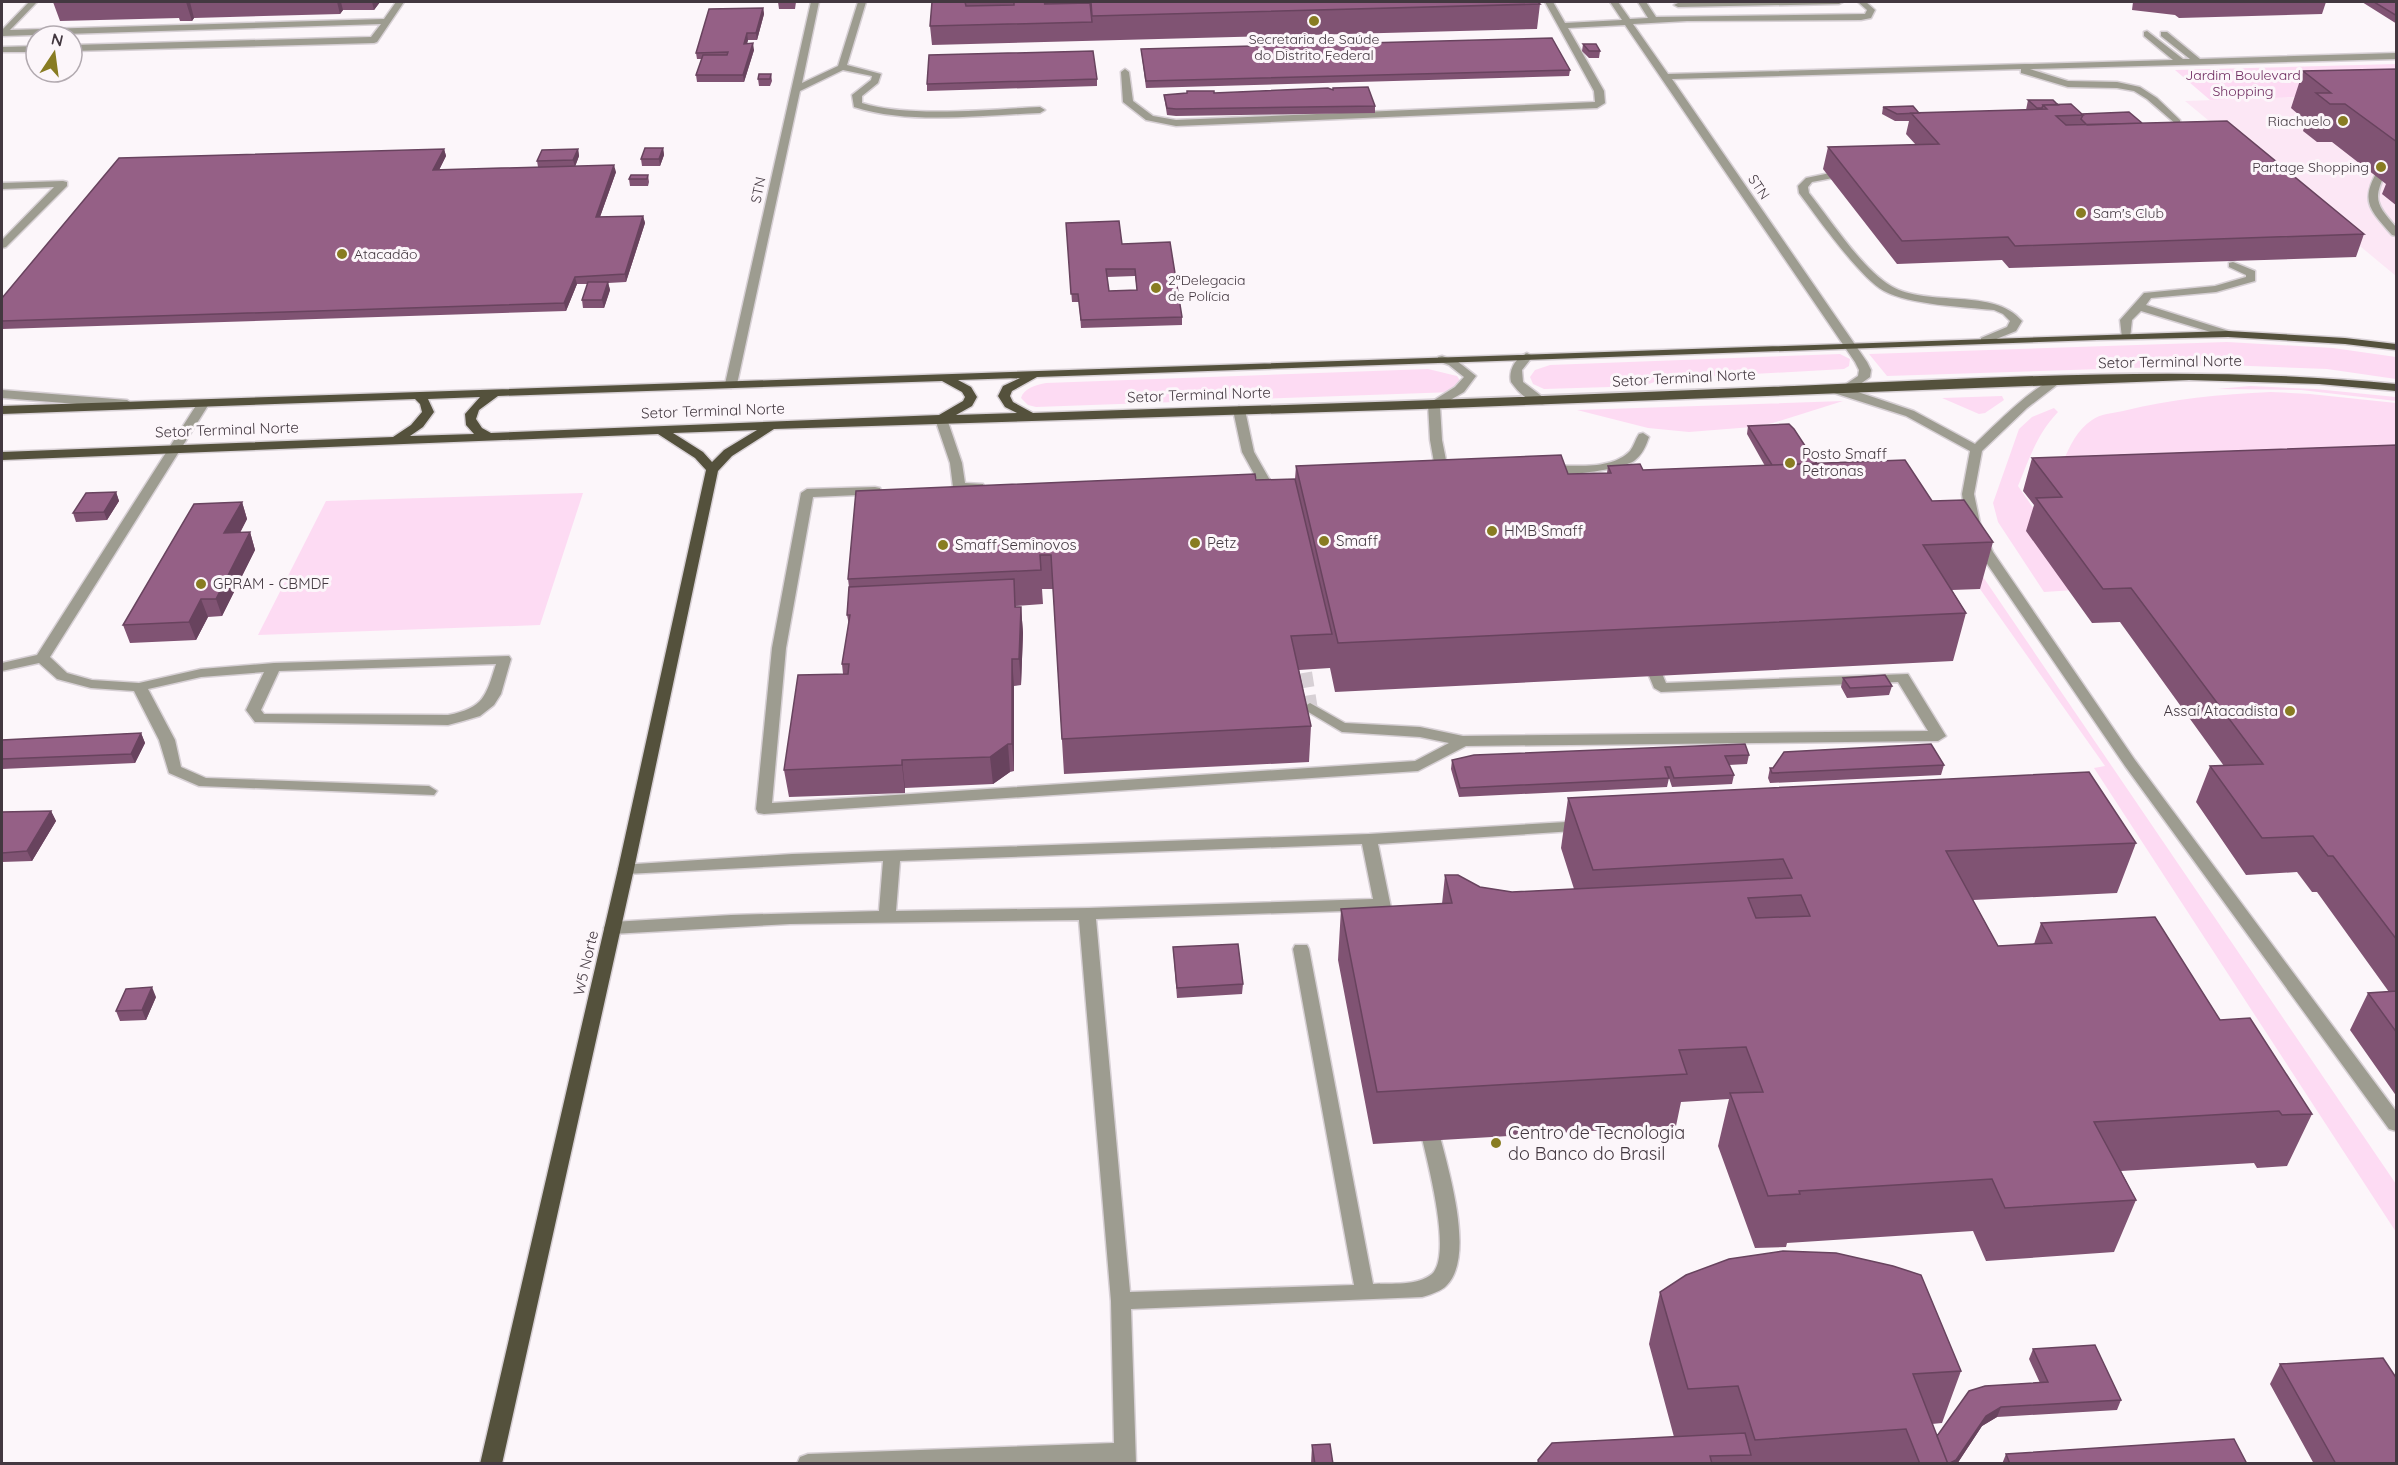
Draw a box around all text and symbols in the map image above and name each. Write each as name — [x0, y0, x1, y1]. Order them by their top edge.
marker: Secretaria de Saúde do Distrito Federal — [1307, 14, 1321, 28]
north arrow — [24, 24, 84, 84]
text: N — [49, 28, 65, 50]
place label: Secretaria de Saúde do Distrito Federal — [1249, 30, 1379, 64]
park label: Jardim Boulevard Shopping — [2185, 66, 2301, 100]
place label: Riachuelo — [2268, 112, 2331, 130]
marker: Riachuelo — [2336, 114, 2350, 128]
place label: Partage Shopping — [2252, 158, 2369, 176]
marker: Partage Shopping — [2374, 160, 2388, 174]
street label: STN — [1744, 171, 1774, 203]
street label: STN — [746, 175, 770, 205]
place label: Sam's Club — [2093, 204, 2164, 222]
marker: Sam's Club — [2074, 206, 2088, 220]
place label: Atacadão — [354, 245, 417, 263]
marker: Atacadão — [335, 247, 349, 261]
place label: 2ªDelegacia de Polícia — [1168, 271, 1246, 305]
marker: 2ªDelegacia de Polícia — [1149, 281, 1163, 295]
street label: Setor Terminal Norte — [2098, 351, 2242, 372]
street label: Setor Terminal Norte — [1612, 364, 1756, 391]
street label: Setor Terminal Norte — [1127, 382, 1271, 407]
street label: Setor Terminal Norte — [641, 398, 785, 423]
street label: Setor Terminal Norte — [155, 417, 299, 442]
place label: Posto Smaff Petronas — [1802, 444, 1887, 480]
marker: Posto Smaff Petronas — [1783, 456, 1797, 470]
place label: HMB Smaff — [1504, 521, 1583, 540]
marker: HMB Smaff — [1485, 524, 1499, 538]
place label: Smaff — [1336, 531, 1378, 550]
place label: Petz — [1207, 533, 1237, 552]
marker: Smaff — [1317, 534, 1331, 548]
place label: Smaff Seminovos — [955, 535, 1077, 554]
marker: Petz — [1188, 536, 1202, 550]
marker: Smaff Seminovos — [936, 538, 950, 552]
place label: GPRAM - CBMDF — [213, 574, 330, 593]
marker: GPRAM - CBMDF — [194, 577, 208, 591]
place label: Assaí Atacadista — [2164, 701, 2278, 720]
marker: Assaí Atacadista — [2283, 704, 2297, 718]
street label: W5 Norte — [569, 929, 602, 997]
place label: Centro de Tecnologia do Banco do Brasil — [1508, 1121, 1685, 1165]
marker: Centro de Tecnologia do Banco do Brasil — [1489, 1136, 1503, 1150]

